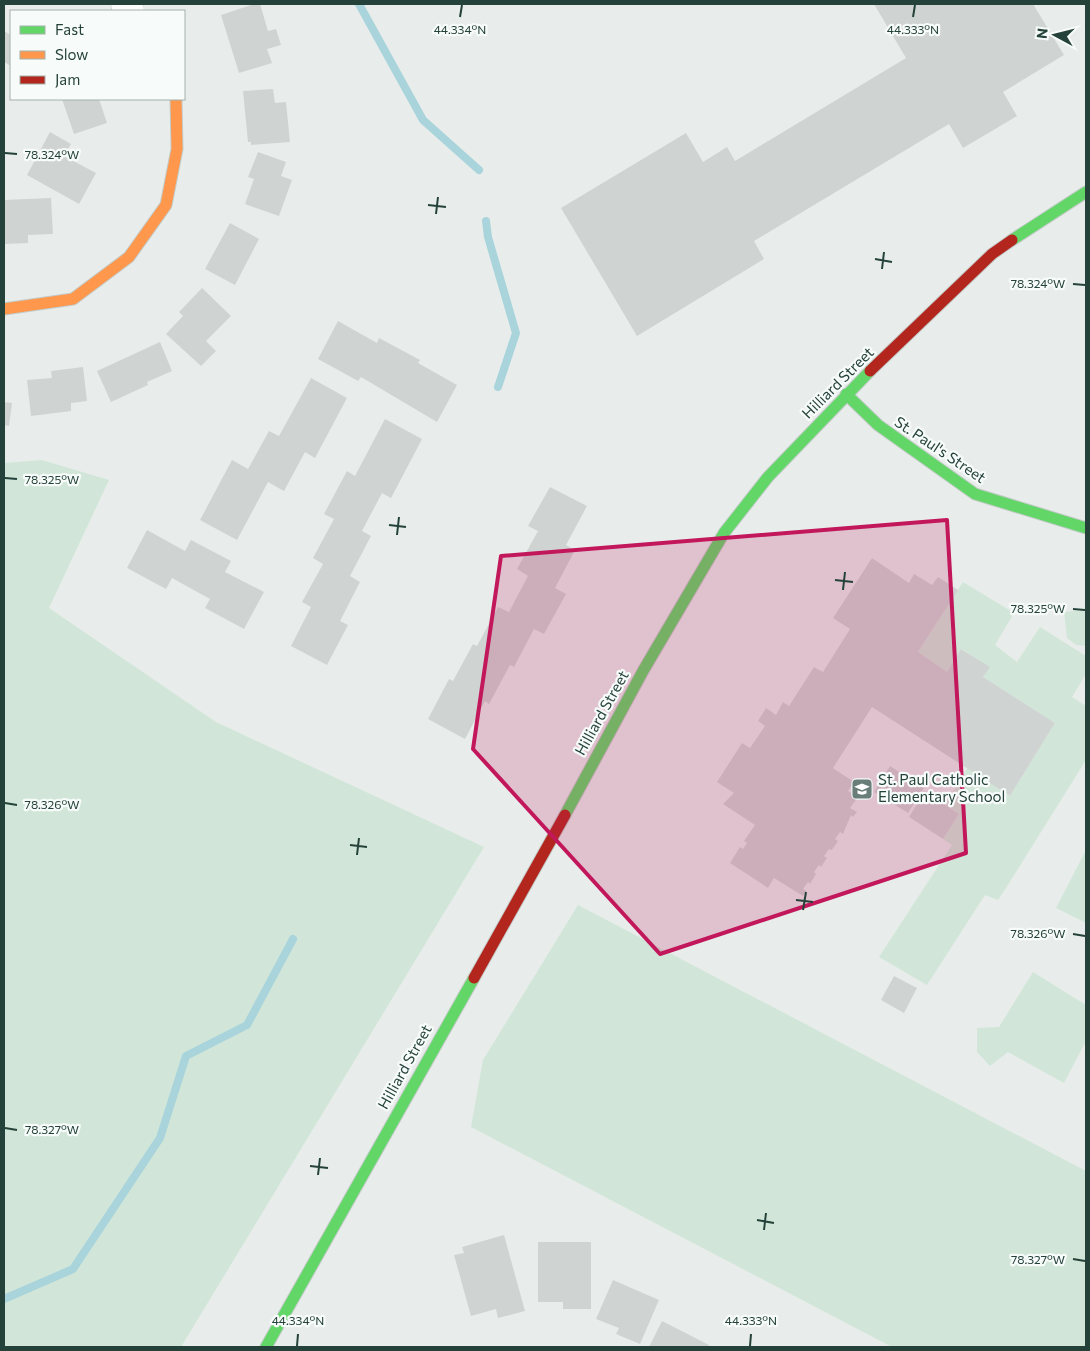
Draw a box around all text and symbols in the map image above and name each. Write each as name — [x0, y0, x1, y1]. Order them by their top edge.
legend — [10, 10, 185, 100]
north arrow — [1030, 10, 1080, 60]
text: Fast — [55, 20, 84, 38]
text: 44.334°N — [434, 22, 486, 36]
text: 44.333°N — [887, 22, 939, 36]
text: N — [1033, 27, 1051, 40]
text: Slow — [55, 45, 88, 63]
text: Jam — [55, 70, 80, 88]
text: 78.324°W — [25, 147, 79, 161]
text: 78.324°W — [1011, 276, 1065, 290]
street label: Hilliard Street — [798, 343, 877, 422]
street label: St. Paul's Street — [892, 412, 989, 486]
text: 78.325°W — [25, 472, 79, 486]
text: 78.325°W — [1011, 601, 1065, 615]
street label: Hilliard Street — [570, 667, 632, 758]
place label: St. Paul Catholic Elementary School — [878, 770, 1005, 805]
school or university icon: St. Paul Catholic Elementary School — [850, 777, 874, 801]
text: 78.326°W — [25, 797, 79, 811]
text: 78.326°W — [1011, 926, 1065, 940]
street label: Hilliard Street — [373, 1021, 435, 1112]
text: 78.327°W — [25, 1122, 79, 1136]
text: 78.327°W — [1011, 1252, 1065, 1266]
text: 44.334°N — [272, 1313, 324, 1327]
text: 44.333°N — [725, 1313, 777, 1327]

